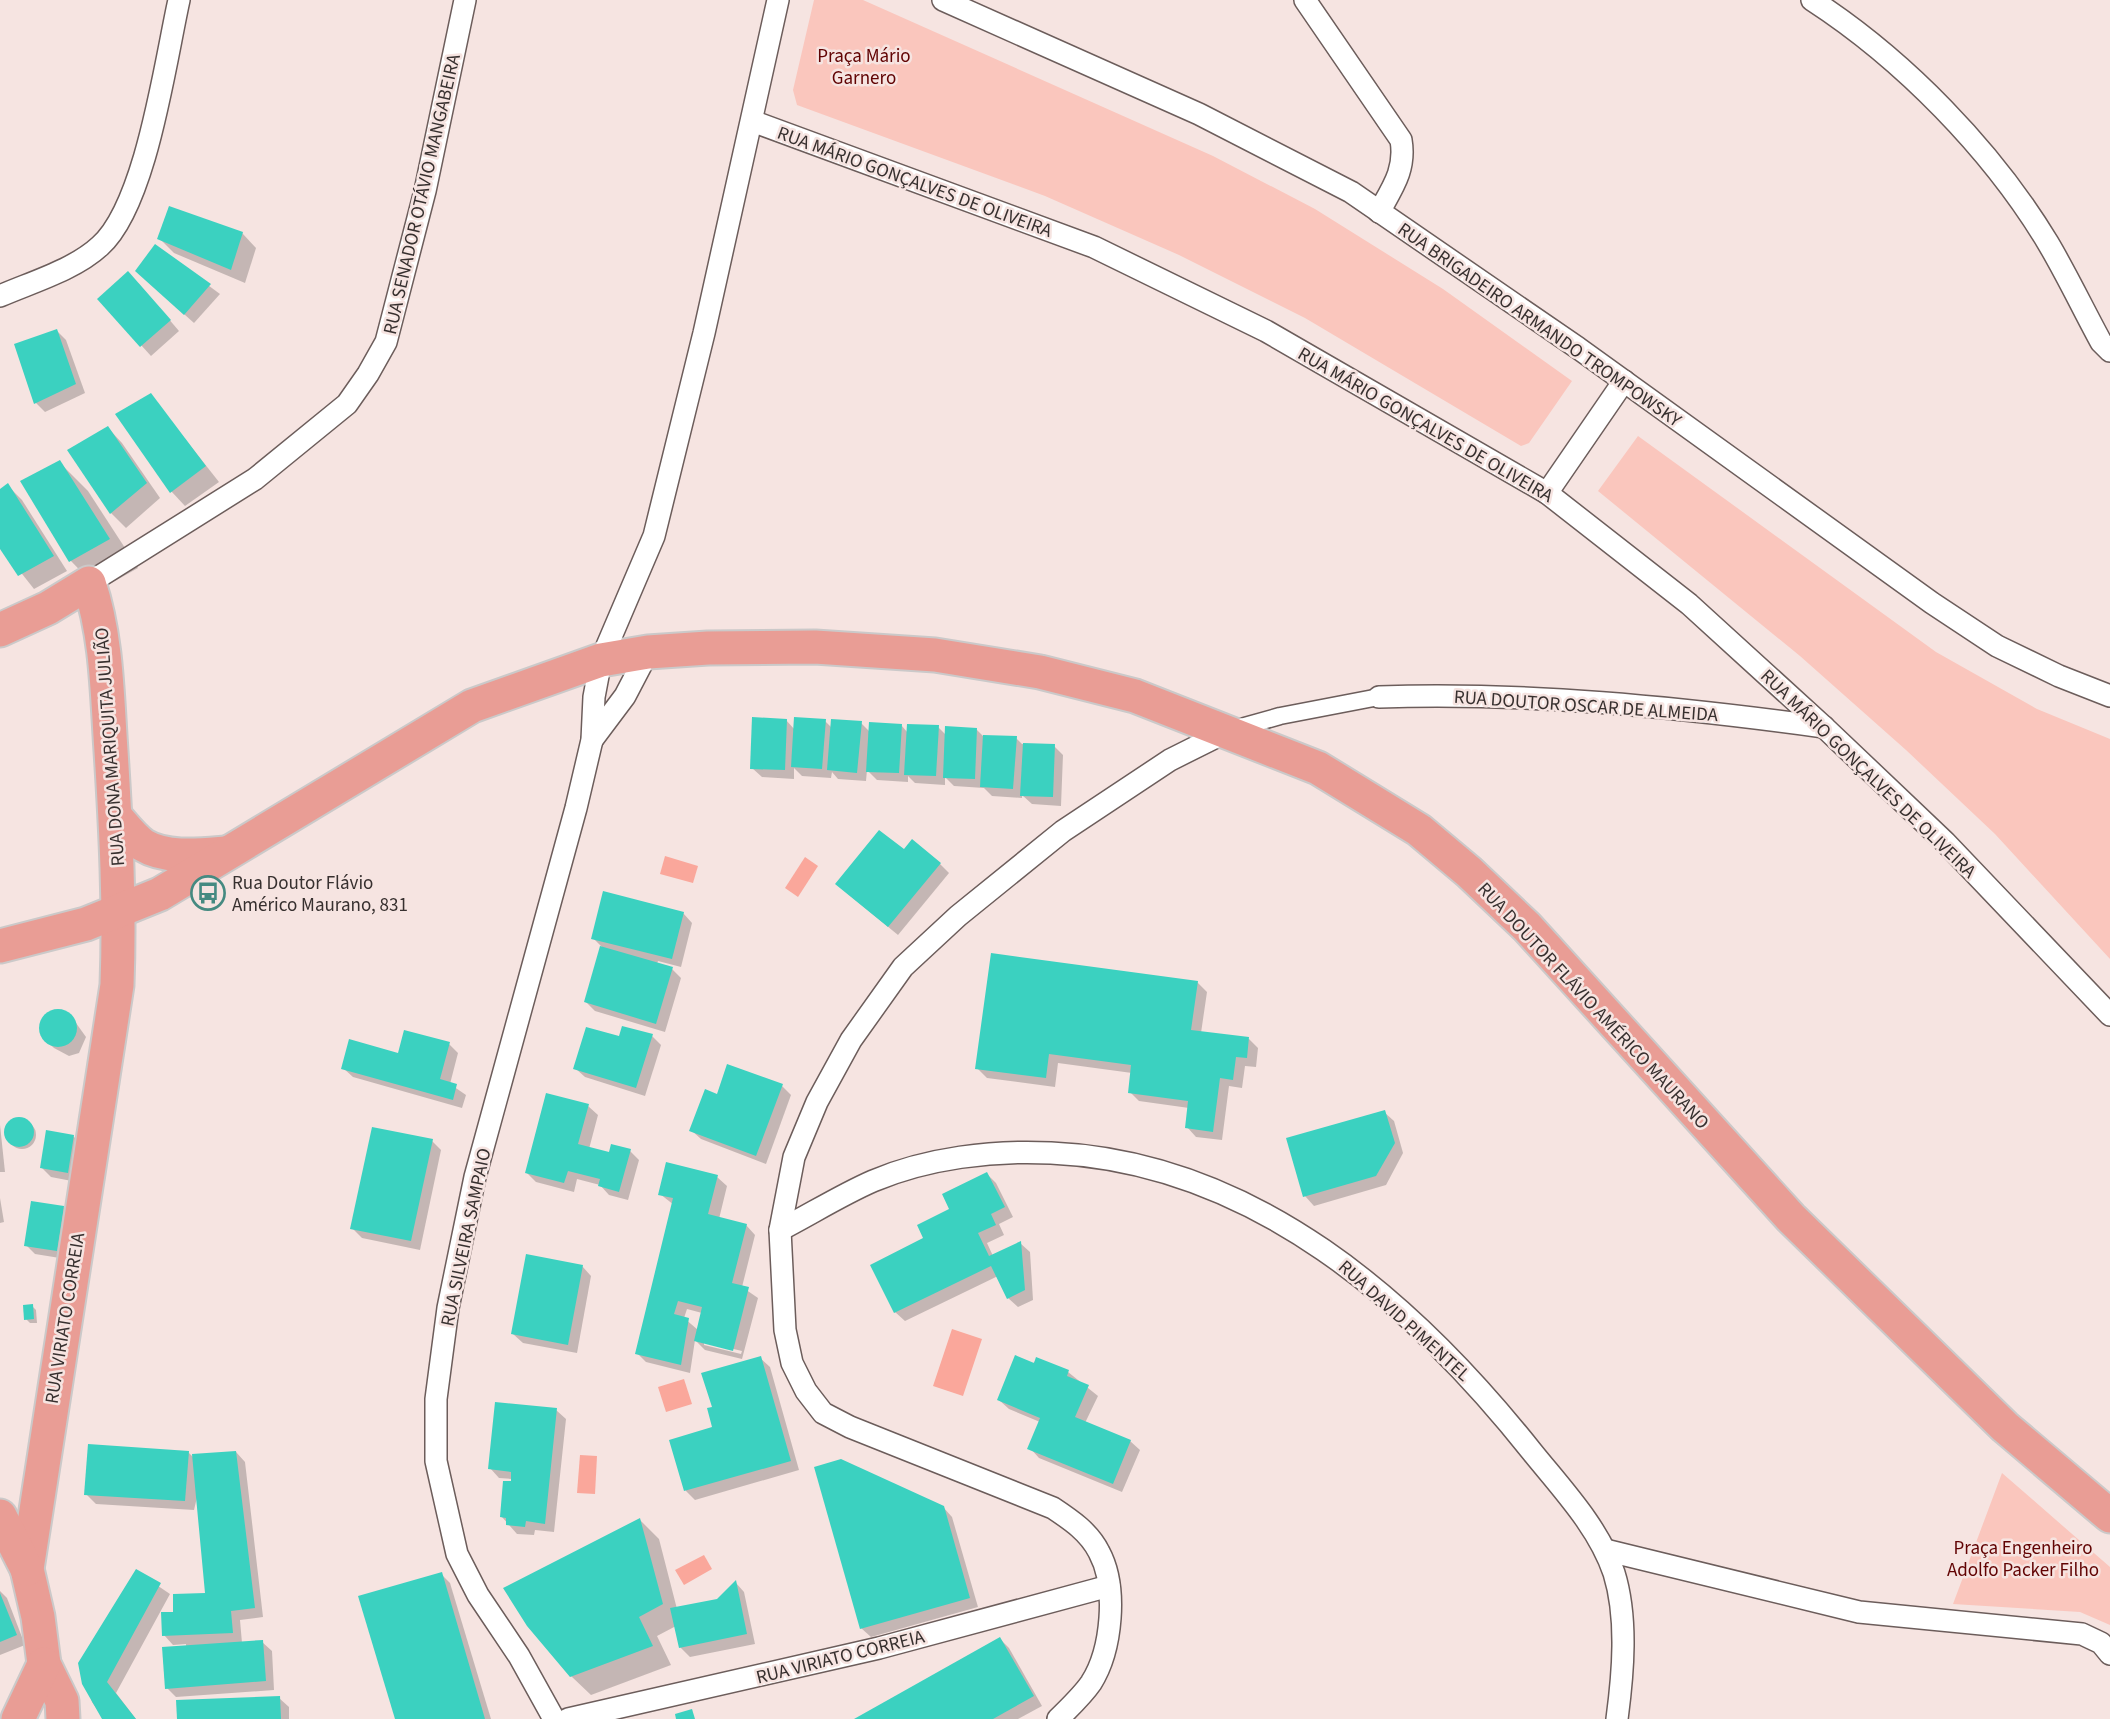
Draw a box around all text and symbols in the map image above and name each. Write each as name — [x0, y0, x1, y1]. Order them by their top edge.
park label: Praça Mário Garnero — [817, 43, 911, 92]
street label: RUA SENADOR OTÁVIO MANGABEIRA — [377, 51, 468, 337]
street label: RUA MÁRIO GONÇALVES DE OLIVEIRA — [773, 120, 1056, 245]
street label: RUA BRIGADEIRO ARMANDO TROMPOWSKY — [1392, 216, 1687, 435]
street label: RUA MÁRIO GONÇALVES DE OLIVEIRA — [1293, 341, 1558, 510]
street label: RUA DONA MARIQUITA JULIÃO — [89, 627, 132, 867]
street label: RUA MÁRIO GONÇALVES DE OLIVEIRA — [1754, 663, 1982, 885]
street label: RUA DOUTOR OSCAR DE ALMEIDA — [1453, 684, 1719, 729]
place label: Rua Doutor Flávio Américo Maurano, 831 — [232, 870, 408, 919]
bus stop icon: Rua Doutor Flávio Américo Maurano, 831 — [189, 874, 227, 912]
street label: RUA DOUTOR FLÁVIO AMÉRICO MAURANO — [1471, 876, 1715, 1136]
street label: RUA SILVEIRA SAMPAIO — [434, 1146, 499, 1329]
street label: RUA VIRIATO CORREIA — [39, 1230, 92, 1406]
street label: RUA DAVID PIMENTEL — [1332, 1254, 1476, 1388]
park label: Praça Engenheiro Adolfo Packer Filho — [1947, 1535, 2099, 1584]
street label: RUA VIRIATO CORREIA — [753, 1623, 928, 1691]

